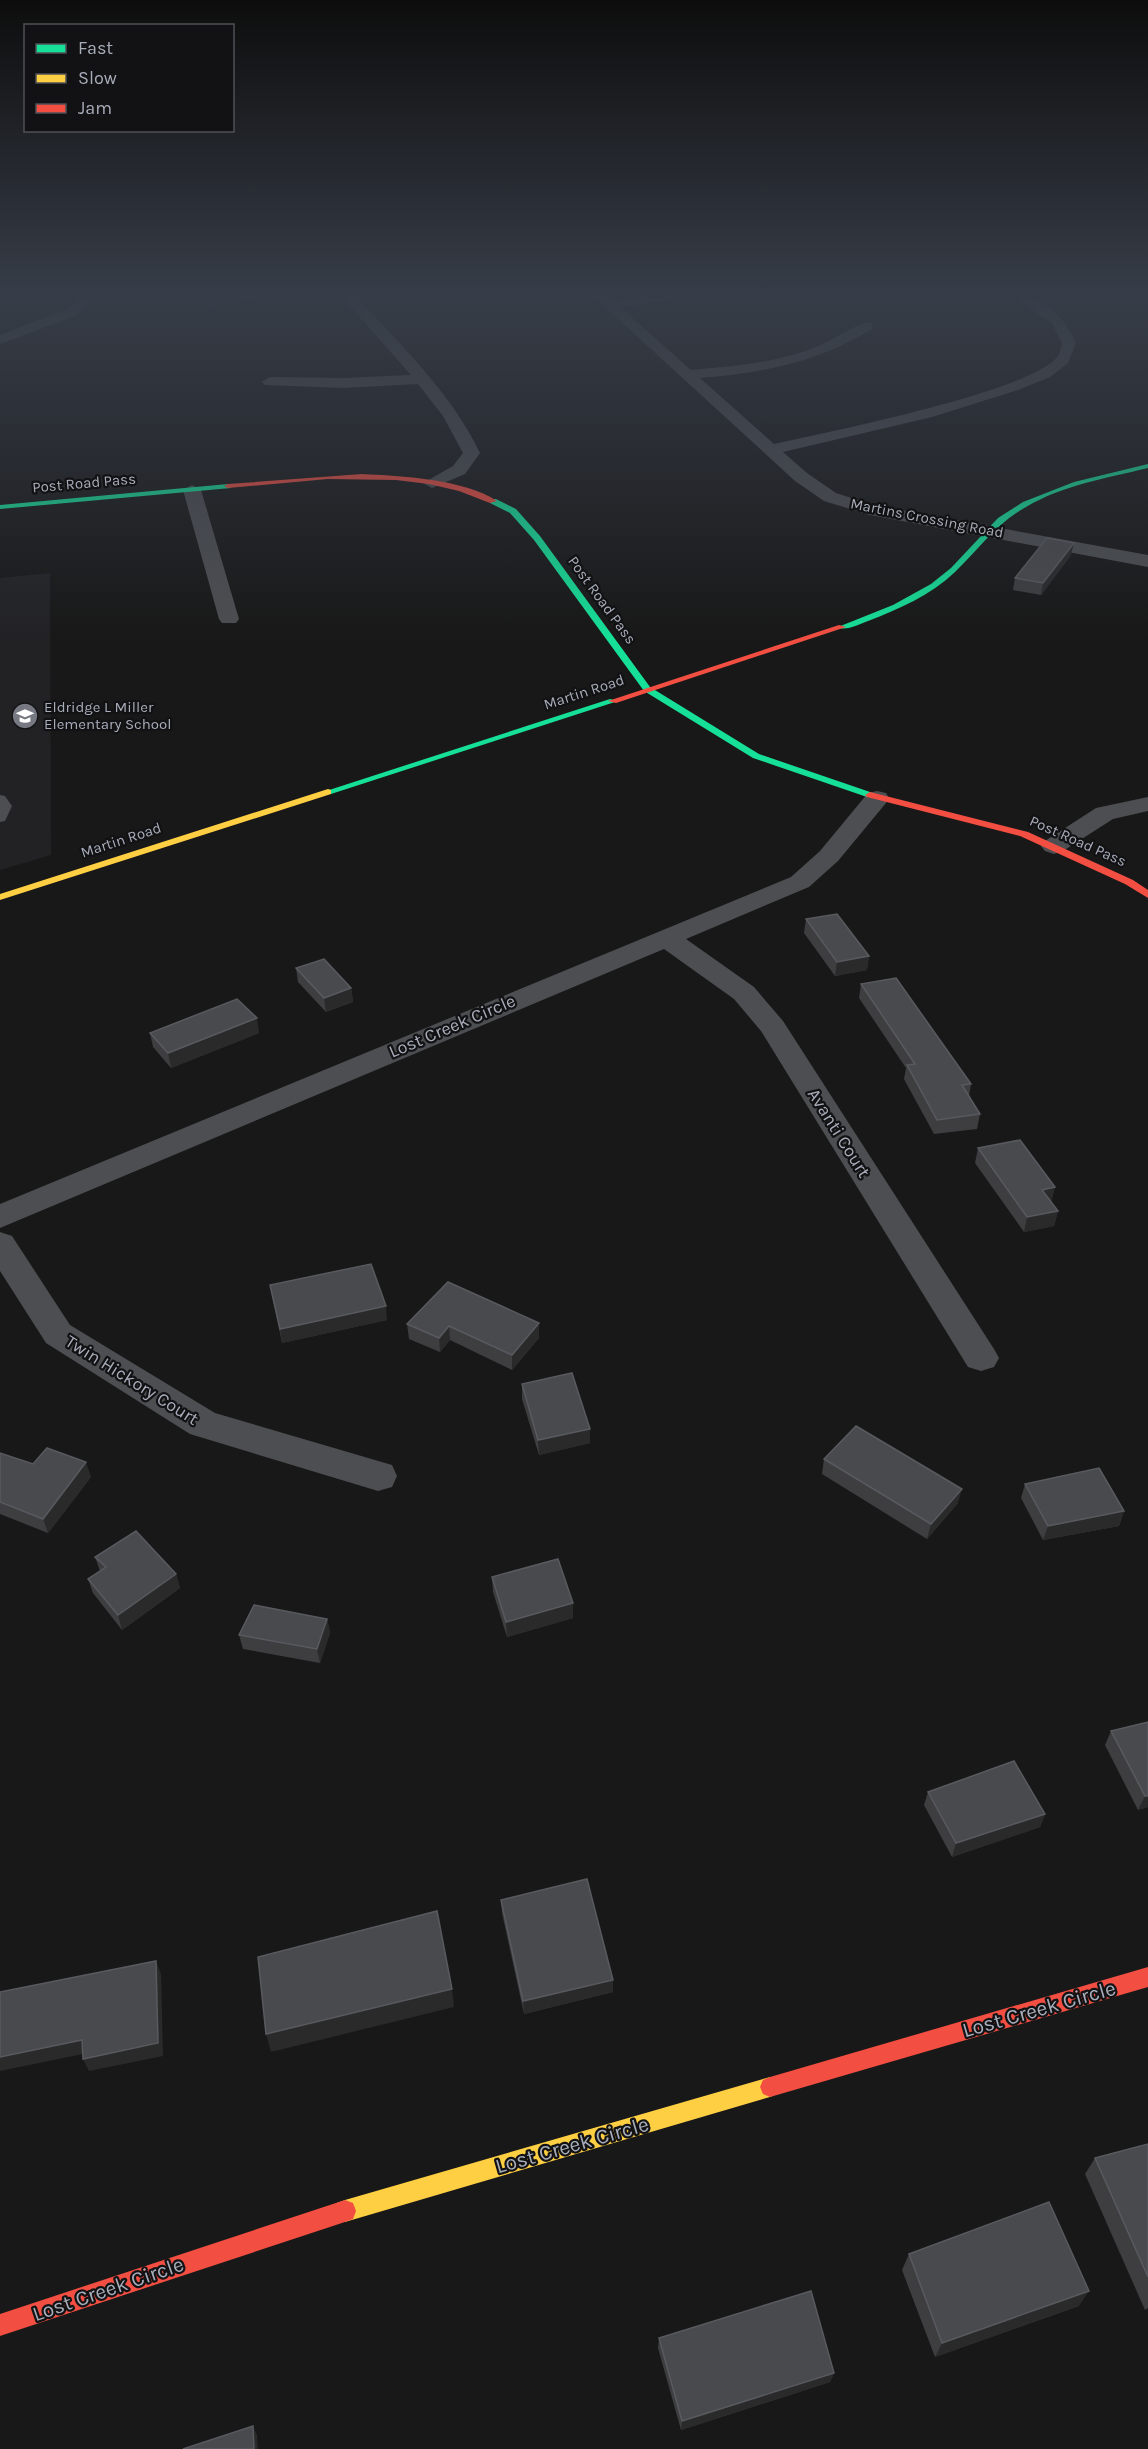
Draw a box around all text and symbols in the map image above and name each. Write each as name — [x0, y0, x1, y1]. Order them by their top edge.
legend — [24, 24, 234, 132]
text: Fast — [78, 37, 113, 59]
text: Slow — [78, 67, 117, 89]
text: Jam — [78, 97, 112, 119]
street label: Post Road Pass — [31, 470, 137, 496]
street label: Martins Crossing Road — [849, 494, 1005, 542]
street label: Post Road Pass — [564, 553, 640, 647]
street label: Martin Road — [541, 671, 627, 713]
place label: Eldridge L Miller Elementary School — [44, 698, 171, 733]
school or university icon: Eldridge L Miller Elementary School — [10, 701, 40, 731]
street label: Post Road Pass — [1027, 812, 1129, 870]
street label: Martin Road — [78, 819, 164, 861]
street label: Lost Creek Circle — [385, 989, 519, 1063]
street label: Avanti Court — [803, 1084, 875, 1182]
street label: Twin Hickory Court — [61, 1330, 203, 1430]
street label: Lost Creek Circle — [960, 1976, 1118, 2042]
street label: Lost Creek Circle — [493, 2112, 651, 2178]
street label: Lost Creek Circle — [29, 2252, 187, 2326]

